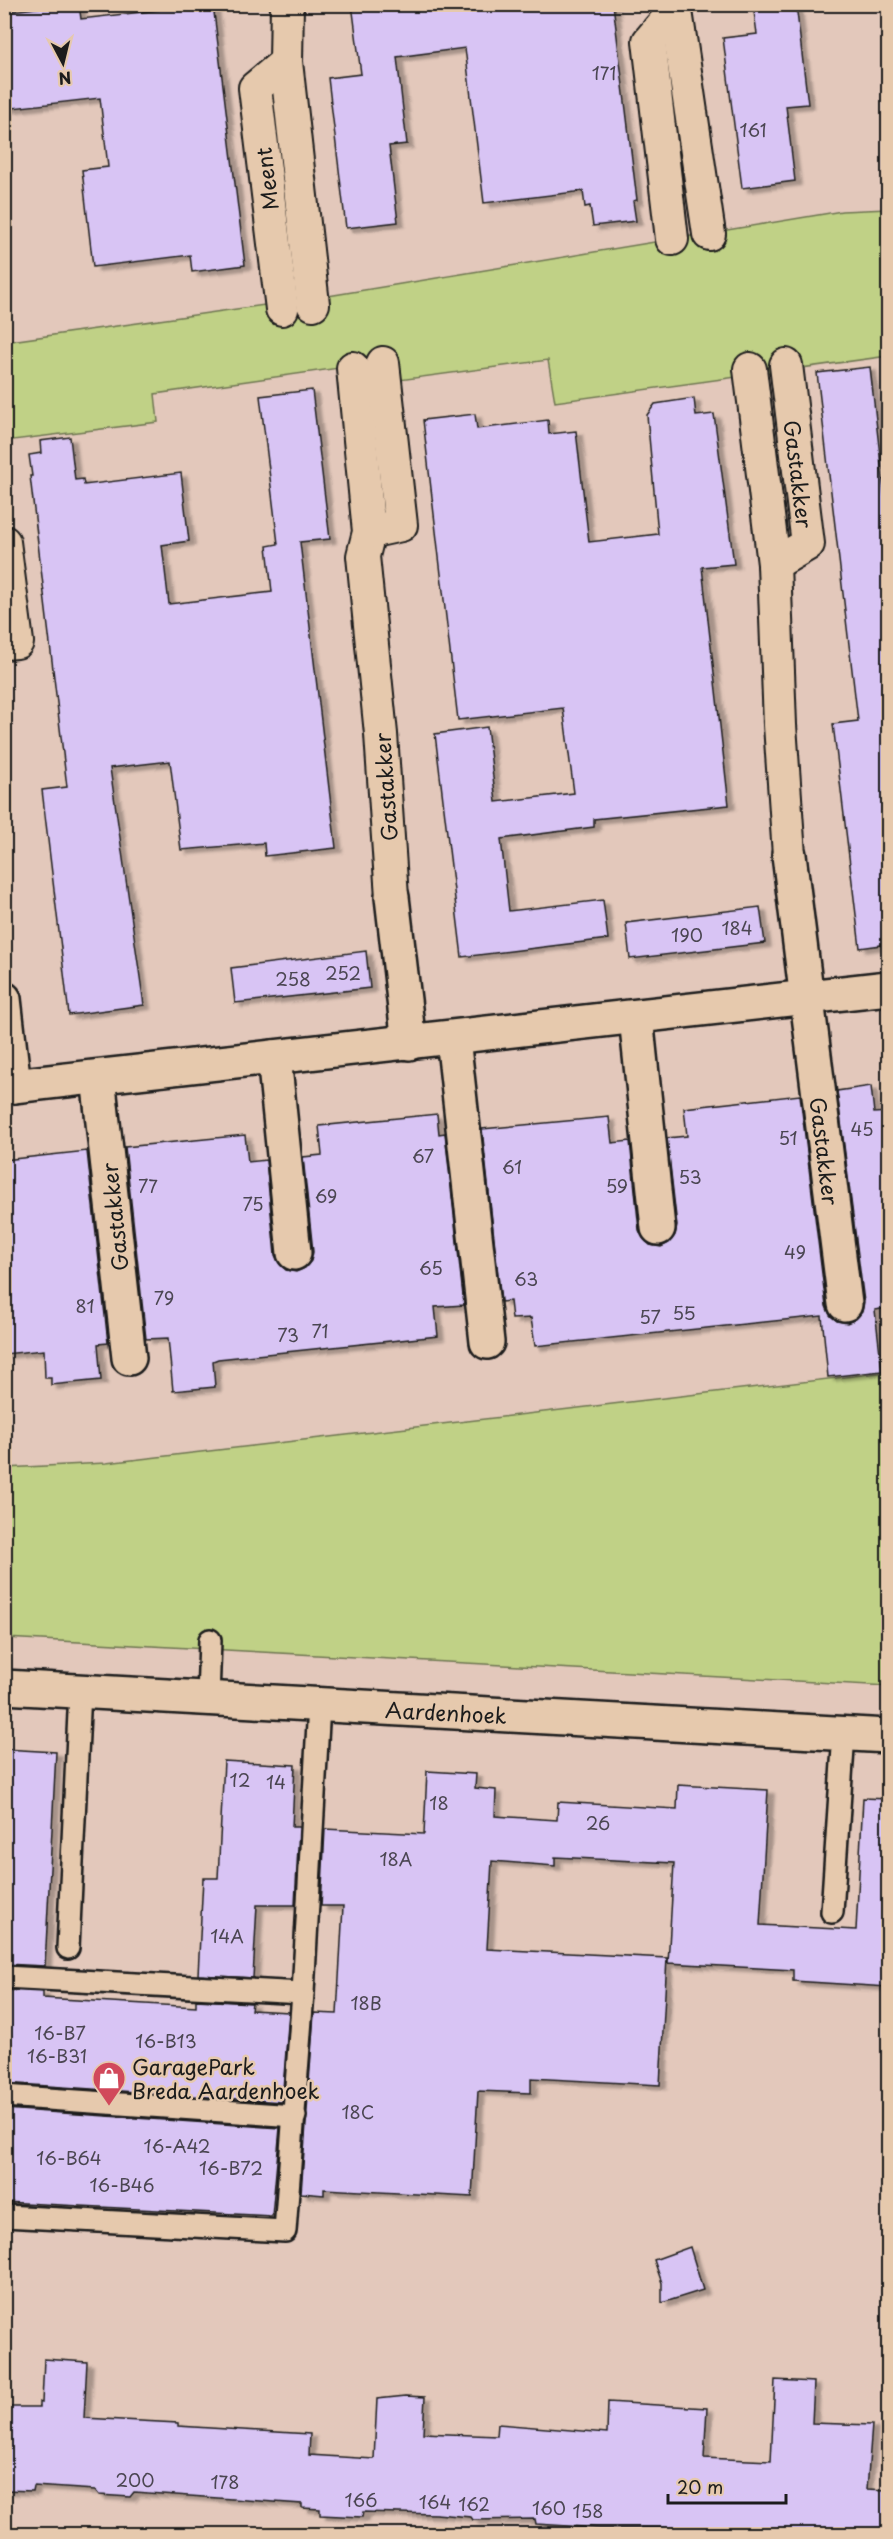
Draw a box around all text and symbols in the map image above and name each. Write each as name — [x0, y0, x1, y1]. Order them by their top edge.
north arrow — [33, 33, 93, 93]
house number: 171 — [592, 59, 616, 86]
text: N — [57, 66, 73, 92]
house number: 161 — [740, 116, 766, 143]
street label: Meent — [246, 146, 286, 212]
street label: Gastakker — [777, 418, 822, 530]
street label: Gastakker — [365, 732, 405, 842]
house number: 184 — [721, 914, 753, 941]
house number: 190 — [671, 921, 703, 948]
house number: 252 — [325, 959, 361, 986]
house number: 258 — [275, 965, 311, 992]
street label: Gastakker — [803, 1095, 848, 1207]
house number: 45 — [851, 1115, 874, 1142]
house number: 51 — [778, 1124, 798, 1151]
house number: 67 — [412, 1142, 434, 1169]
house number: 61 — [502, 1153, 522, 1180]
street label: Gastakker — [92, 1161, 136, 1273]
house number: 53 — [678, 1163, 702, 1190]
house number: 77 — [138, 1172, 158, 1199]
house number: 59 — [606, 1172, 628, 1199]
house number: 69 — [315, 1182, 337, 1209]
house number: 75 — [243, 1190, 264, 1217]
house number: 49 — [784, 1238, 806, 1265]
house number: 65 — [419, 1254, 443, 1281]
house number: 63 — [514, 1265, 538, 1292]
house number: 79 — [154, 1284, 174, 1311]
house number: 81 — [75, 1292, 95, 1319]
house number: 55 — [672, 1299, 696, 1326]
house number: 57 — [639, 1303, 661, 1330]
house number: 71 — [312, 1317, 328, 1344]
house number: 73 — [277, 1321, 299, 1348]
street label: Aardenhoek — [384, 1693, 508, 1731]
house number: 12 — [230, 1766, 250, 1793]
house number: 14 — [266, 1768, 286, 1795]
house number: 18 — [429, 1789, 449, 1816]
house number: 26 — [586, 1809, 610, 1836]
house number: 18A — [380, 1845, 412, 1872]
house number: 14A — [210, 1922, 244, 1949]
house number: 18B — [350, 1989, 382, 2016]
house number: 16-B7 — [34, 2019, 86, 2046]
house number: 16-B13 — [135, 2027, 197, 2054]
house number: 16-B31 — [27, 2042, 87, 2069]
place label: GaragePark Breda Aardenhoek — [132, 2050, 320, 2106]
shop icon: GaragePark Breda Aardenhoek — [91, 2060, 127, 2107]
house number: 18C — [341, 2098, 375, 2125]
house number: 16-A42 — [144, 2132, 210, 2159]
house number: 16-B64 — [36, 2144, 102, 2171]
house number: 16-B72 — [199, 2154, 263, 2181]
house number: 16-B46 — [90, 2171, 154, 2198]
house number: 200 — [116, 2466, 154, 2493]
scale bar — [668, 2467, 786, 2505]
house number: 178 — [211, 2468, 239, 2495]
text: 20 m — [677, 2473, 723, 2500]
house number: 166 — [345, 2486, 377, 2513]
house number: 164 — [419, 2488, 451, 2515]
house number: 162 — [458, 2490, 490, 2517]
house number: 160 — [532, 2494, 566, 2521]
house number: 158 — [573, 2497, 603, 2524]

